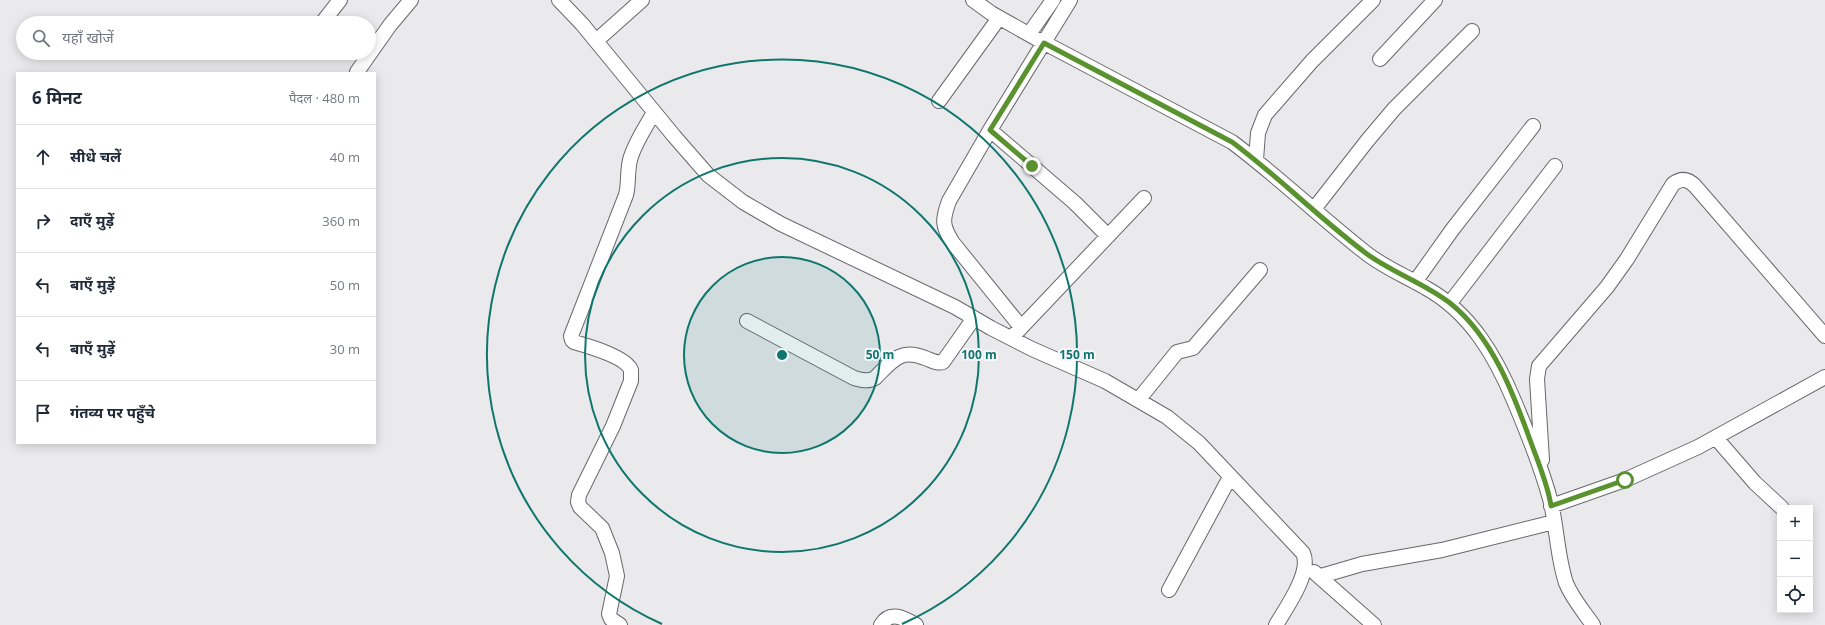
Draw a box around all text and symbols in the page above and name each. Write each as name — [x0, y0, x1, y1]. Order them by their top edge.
search box — [16, 16, 376, 60]
icon: search — [30, 27, 52, 49]
text: यहाँ खोजें — [62, 27, 114, 47]
text: 6 मिनट — [32, 86, 82, 109]
text: पैदल · 480 m — [289, 89, 360, 107]
icon: ahead — [32, 146, 54, 168]
text: सीधे चलें — [70, 146, 121, 166]
text: 40 m — [330, 148, 360, 166]
route end — [1023, 157, 1041, 175]
icon: right — [32, 210, 54, 232]
text: दाएँ मुड़ें — [70, 210, 114, 230]
text: 360 m — [322, 212, 360, 230]
icon: left — [32, 274, 54, 296]
text: बाएँ मुड़ें — [70, 274, 115, 294]
text: 50 m — [330, 276, 360, 294]
icon: left — [32, 338, 54, 360]
text: बाएँ मुड़ें — [70, 338, 115, 358]
text: 30 m — [330, 340, 360, 358]
text: 50 m — [866, 346, 894, 363]
text: 100 m — [961, 346, 997, 363]
text: 150 m — [1059, 346, 1095, 363]
centre of rings — [775, 348, 789, 362]
icon: arrive — [32, 402, 54, 424]
text: गंतव्य पर पहुँचे — [70, 402, 155, 422]
route start — [1616, 471, 1634, 489]
map controls — [1777, 505, 1813, 613]
button: + — [1777, 505, 1813, 541]
button: − — [1777, 541, 1813, 577]
button: locate — [1777, 577, 1813, 613]

